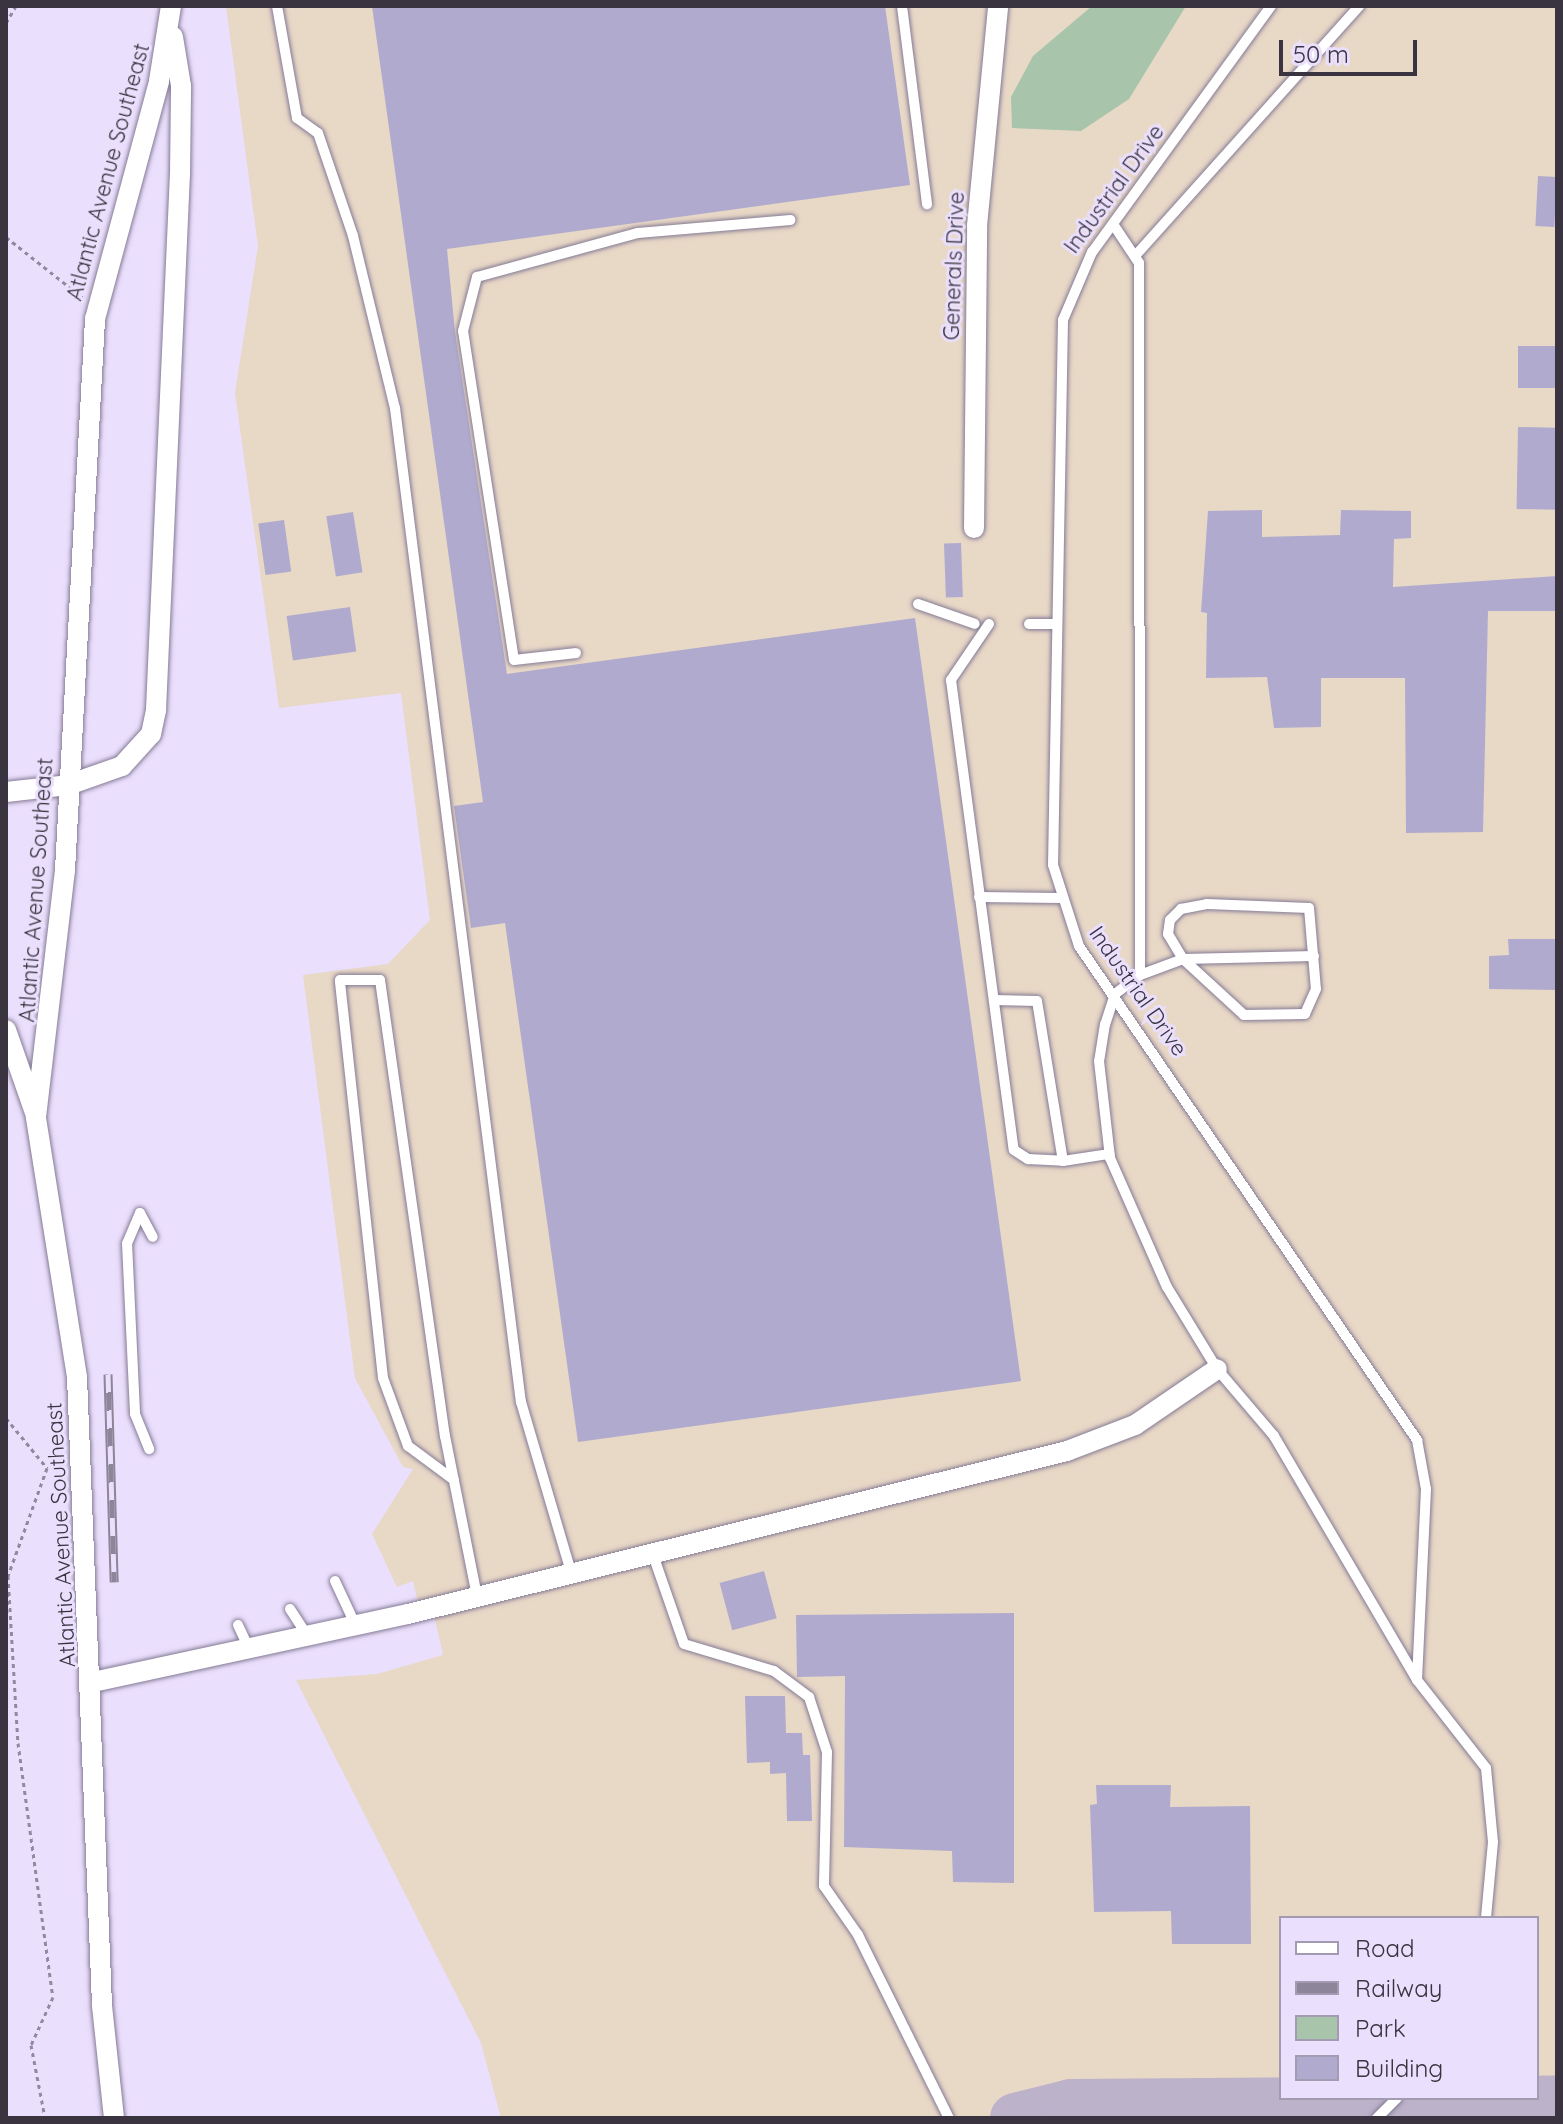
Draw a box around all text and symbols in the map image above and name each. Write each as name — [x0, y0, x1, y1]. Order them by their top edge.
scale bar — [1283, 24, 1421, 74]
text: 50 m — [1293, 39, 1349, 69]
street label: Atlantic Avenue Southeast — [61, 40, 155, 304]
street label: Industrial Drive — [1058, 119, 1170, 259]
street label: Generals Drive — [938, 191, 970, 341]
street label: Atlantic Avenue Southeast — [14, 757, 58, 1023]
street label: Industrial Drive — [1083, 921, 1193, 1061]
street label: Atlantic Avenue Southeast — [41, 1402, 81, 1668]
legend — [1279, 1916, 1539, 2100]
text: Road — [1355, 1933, 1415, 1963]
text: Railway — [1355, 1973, 1442, 2003]
text: Park — [1355, 2013, 1406, 2043]
text: Building — [1355, 2053, 1443, 2083]

